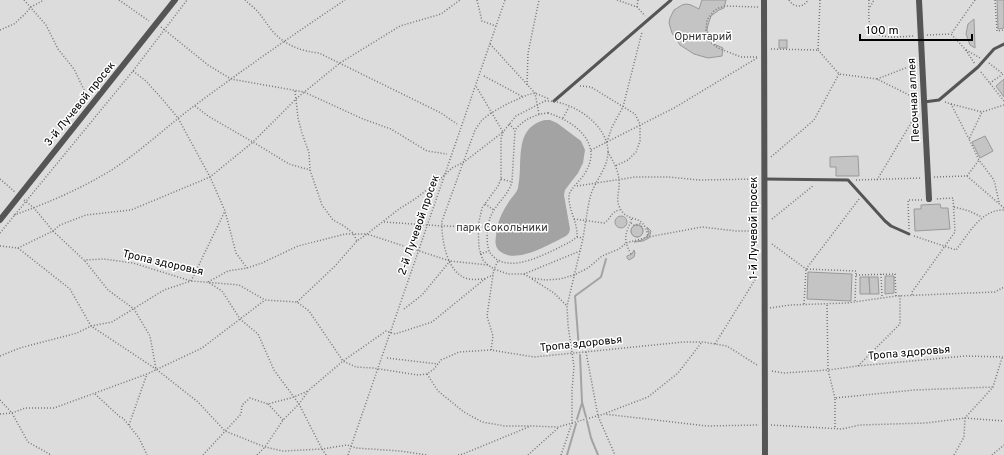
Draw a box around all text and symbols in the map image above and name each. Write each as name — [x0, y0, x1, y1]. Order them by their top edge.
scale bar — [860, 16, 972, 42]
text: 100 m — [866, 23, 899, 39]
park label: Орнитарий — [674, 30, 732, 44]
street label: Песочная аллея — [905, 57, 923, 143]
street label: 3-й Лучевой просек — [41, 59, 119, 149]
street label: 2-й Лучевой просек — [395, 173, 443, 277]
street label: 1-й Лучевой просек — [747, 176, 761, 280]
park label: парк Сокольники — [456, 221, 548, 235]
street label: Тропа здоровья — [121, 247, 205, 279]
street label: Тропа здоровья — [539, 333, 623, 355]
street label: Тропа здоровья — [867, 342, 951, 364]

